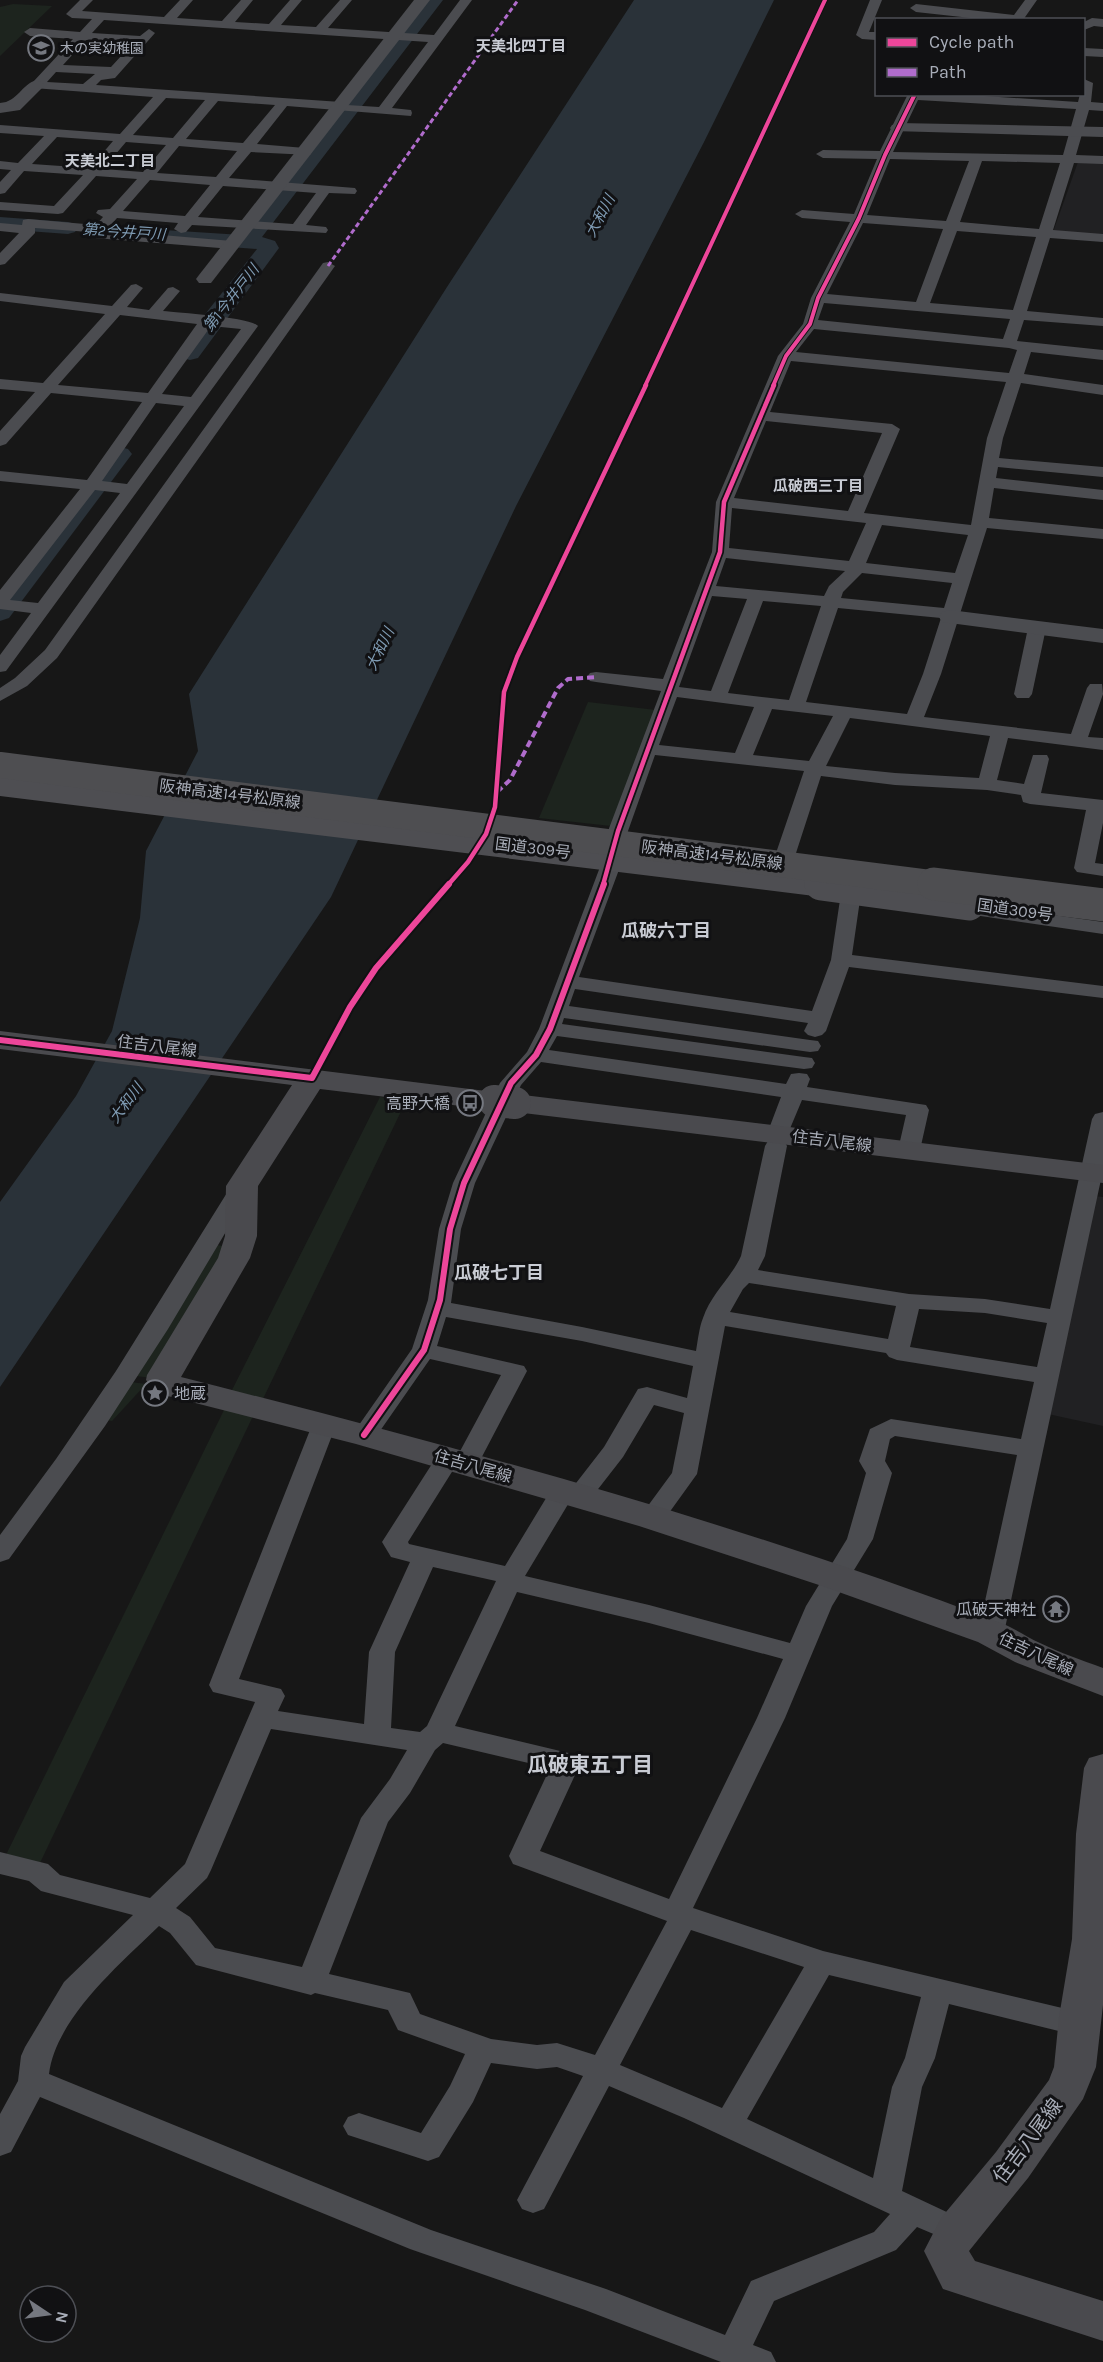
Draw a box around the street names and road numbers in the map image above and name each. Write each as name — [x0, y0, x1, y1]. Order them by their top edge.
street label: 阪神高速14号松原線 — [158, 776, 302, 812]
street label: 国道309号 — [494, 834, 572, 862]
street label: 阪神高速14号松原線 — [640, 837, 784, 873]
street label: 国道309号 — [976, 895, 1054, 925]
street label: 住吉八尾線 — [116, 1032, 198, 1060]
street label: 住吉八尾線 — [791, 1127, 873, 1155]
street label: 住吉八尾線 — [432, 1446, 514, 1486]
street label: 住吉八尾線 — [996, 1628, 1076, 1680]
street label: 住吉八尾線 — [989, 2094, 1067, 2188]

